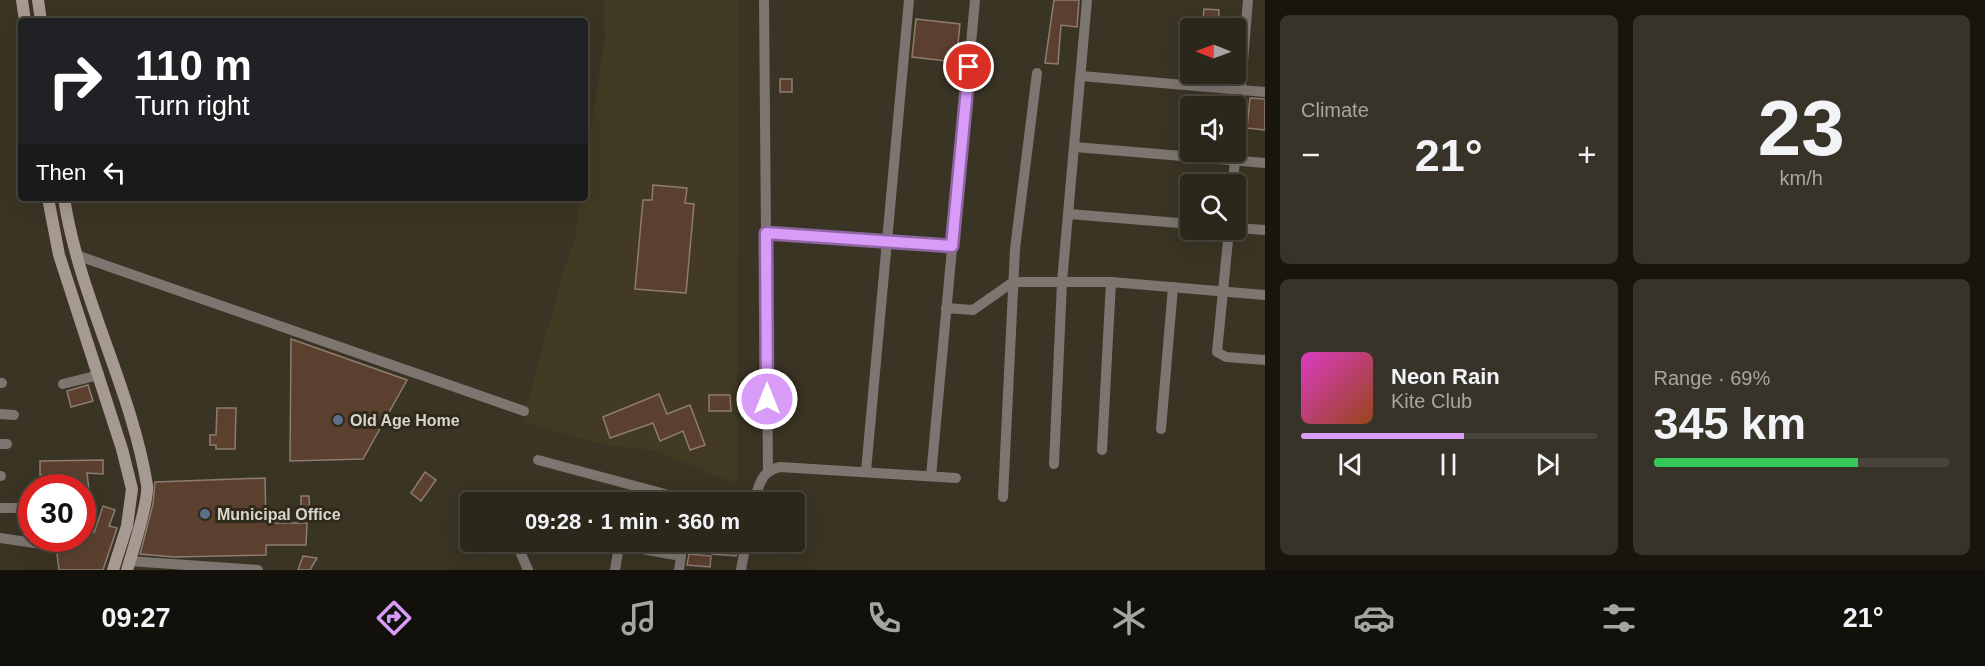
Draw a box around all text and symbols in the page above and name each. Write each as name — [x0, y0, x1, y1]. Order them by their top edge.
north arrow — [1180, 18, 1246, 84]
map controls — [1180, 18, 1246, 240]
pin — [943, 41, 994, 92]
icon: right — [36, 42, 114, 120]
text: 110 m — [135, 42, 252, 89]
icon: arrive — [952, 50, 985, 83]
text: 23 — [1758, 84, 1845, 172]
text: Turn right — [135, 91, 250, 121]
button: sound — [1180, 96, 1246, 162]
text: Climate — [1301, 99, 1369, 121]
text: 21° — [1415, 130, 1483, 181]
text: − — [1301, 136, 1320, 173]
text: + — [1577, 136, 1597, 173]
icon: left — [98, 156, 131, 189]
text: Then — [36, 160, 86, 185]
text: km/h — [1780, 167, 1823, 189]
button: search — [1180, 174, 1246, 240]
text: Neon Rain — [1391, 364, 1500, 389]
position arrow — [735, 367, 799, 431]
text: Range · 69% — [1654, 367, 1770, 389]
text: Kite Club — [1391, 390, 1472, 412]
text: 345 km — [1654, 398, 1806, 449]
place label: Old Age Home — [350, 412, 460, 429]
marker: Old Age Home — [331, 413, 345, 427]
icon: previous — [1334, 448, 1367, 481]
icon: pause — [1432, 448, 1465, 481]
icon: next — [1531, 448, 1564, 481]
speed limit sign: 30 — [18, 474, 96, 552]
place label: Municipal Office — [217, 506, 341, 523]
marker: Municipal Office — [198, 507, 212, 521]
text: 09:28 · 1 min · 360 m — [525, 509, 740, 534]
icon: directions — [373, 597, 415, 639]
icon: music — [618, 597, 660, 639]
icon: phone — [863, 597, 905, 639]
icon: climate — [1108, 597, 1150, 639]
icon: car — [1353, 597, 1395, 639]
icon: filters — [1598, 597, 1640, 639]
text: 09:27 — [101, 603, 171, 633]
text: 21° — [1843, 603, 1883, 633]

